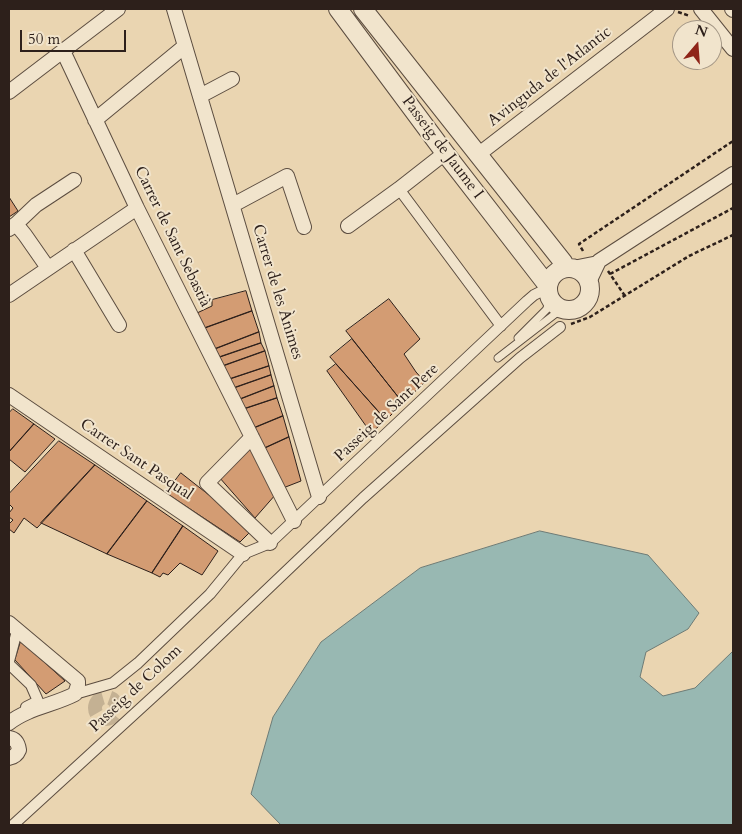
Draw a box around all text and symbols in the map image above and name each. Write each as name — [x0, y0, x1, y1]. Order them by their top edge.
scale bar — [22, 20, 129, 52]
north arrow — [672, 20, 722, 70]
text: N — [693, 20, 710, 42]
street label: Avinguda de l'Atlantic — [484, 23, 616, 131]
text: 50 m — [28, 29, 60, 49]
street label: Passeig de Jaume I — [397, 93, 487, 203]
street label: Carrer de Sant Sebastià — [130, 163, 214, 311]
street label: Carrer de les Ànimes — [247, 222, 307, 362]
street label: Passeig de Sant Pere — [331, 360, 443, 466]
street label: Carrer Sant Pasqual — [76, 415, 196, 505]
street label: Passeig de Colom — [86, 641, 186, 737]

